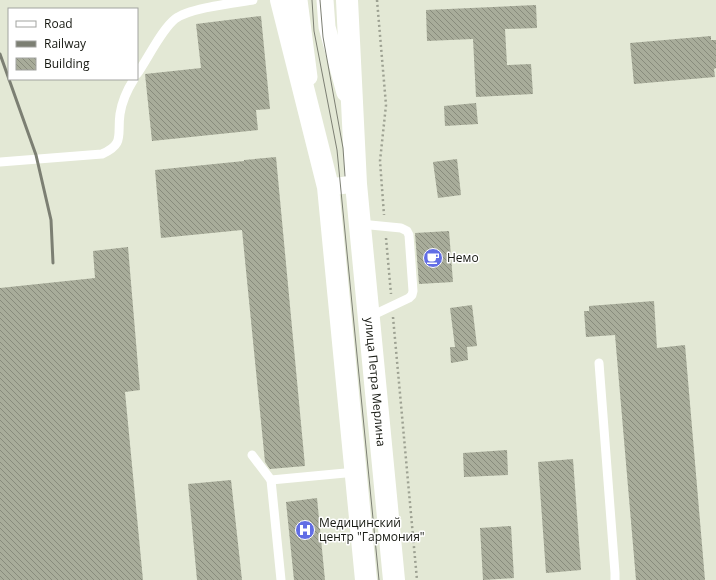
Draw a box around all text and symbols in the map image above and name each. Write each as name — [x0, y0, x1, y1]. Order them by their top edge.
legend — [8, 8, 138, 80]
text: Road — [44, 15, 73, 32]
text: Railway — [44, 35, 87, 52]
text: Building — [44, 55, 90, 72]
cafe icon: Немо — [422, 247, 444, 269]
place label: Немо — [447, 249, 479, 266]
street label: улица Петра Мерлина — [361, 316, 390, 447]
place label: Медицинский центр "Гармония" — [319, 514, 425, 545]
hospital icon: Медицинский центр "Гармония" — [294, 519, 316, 541]

